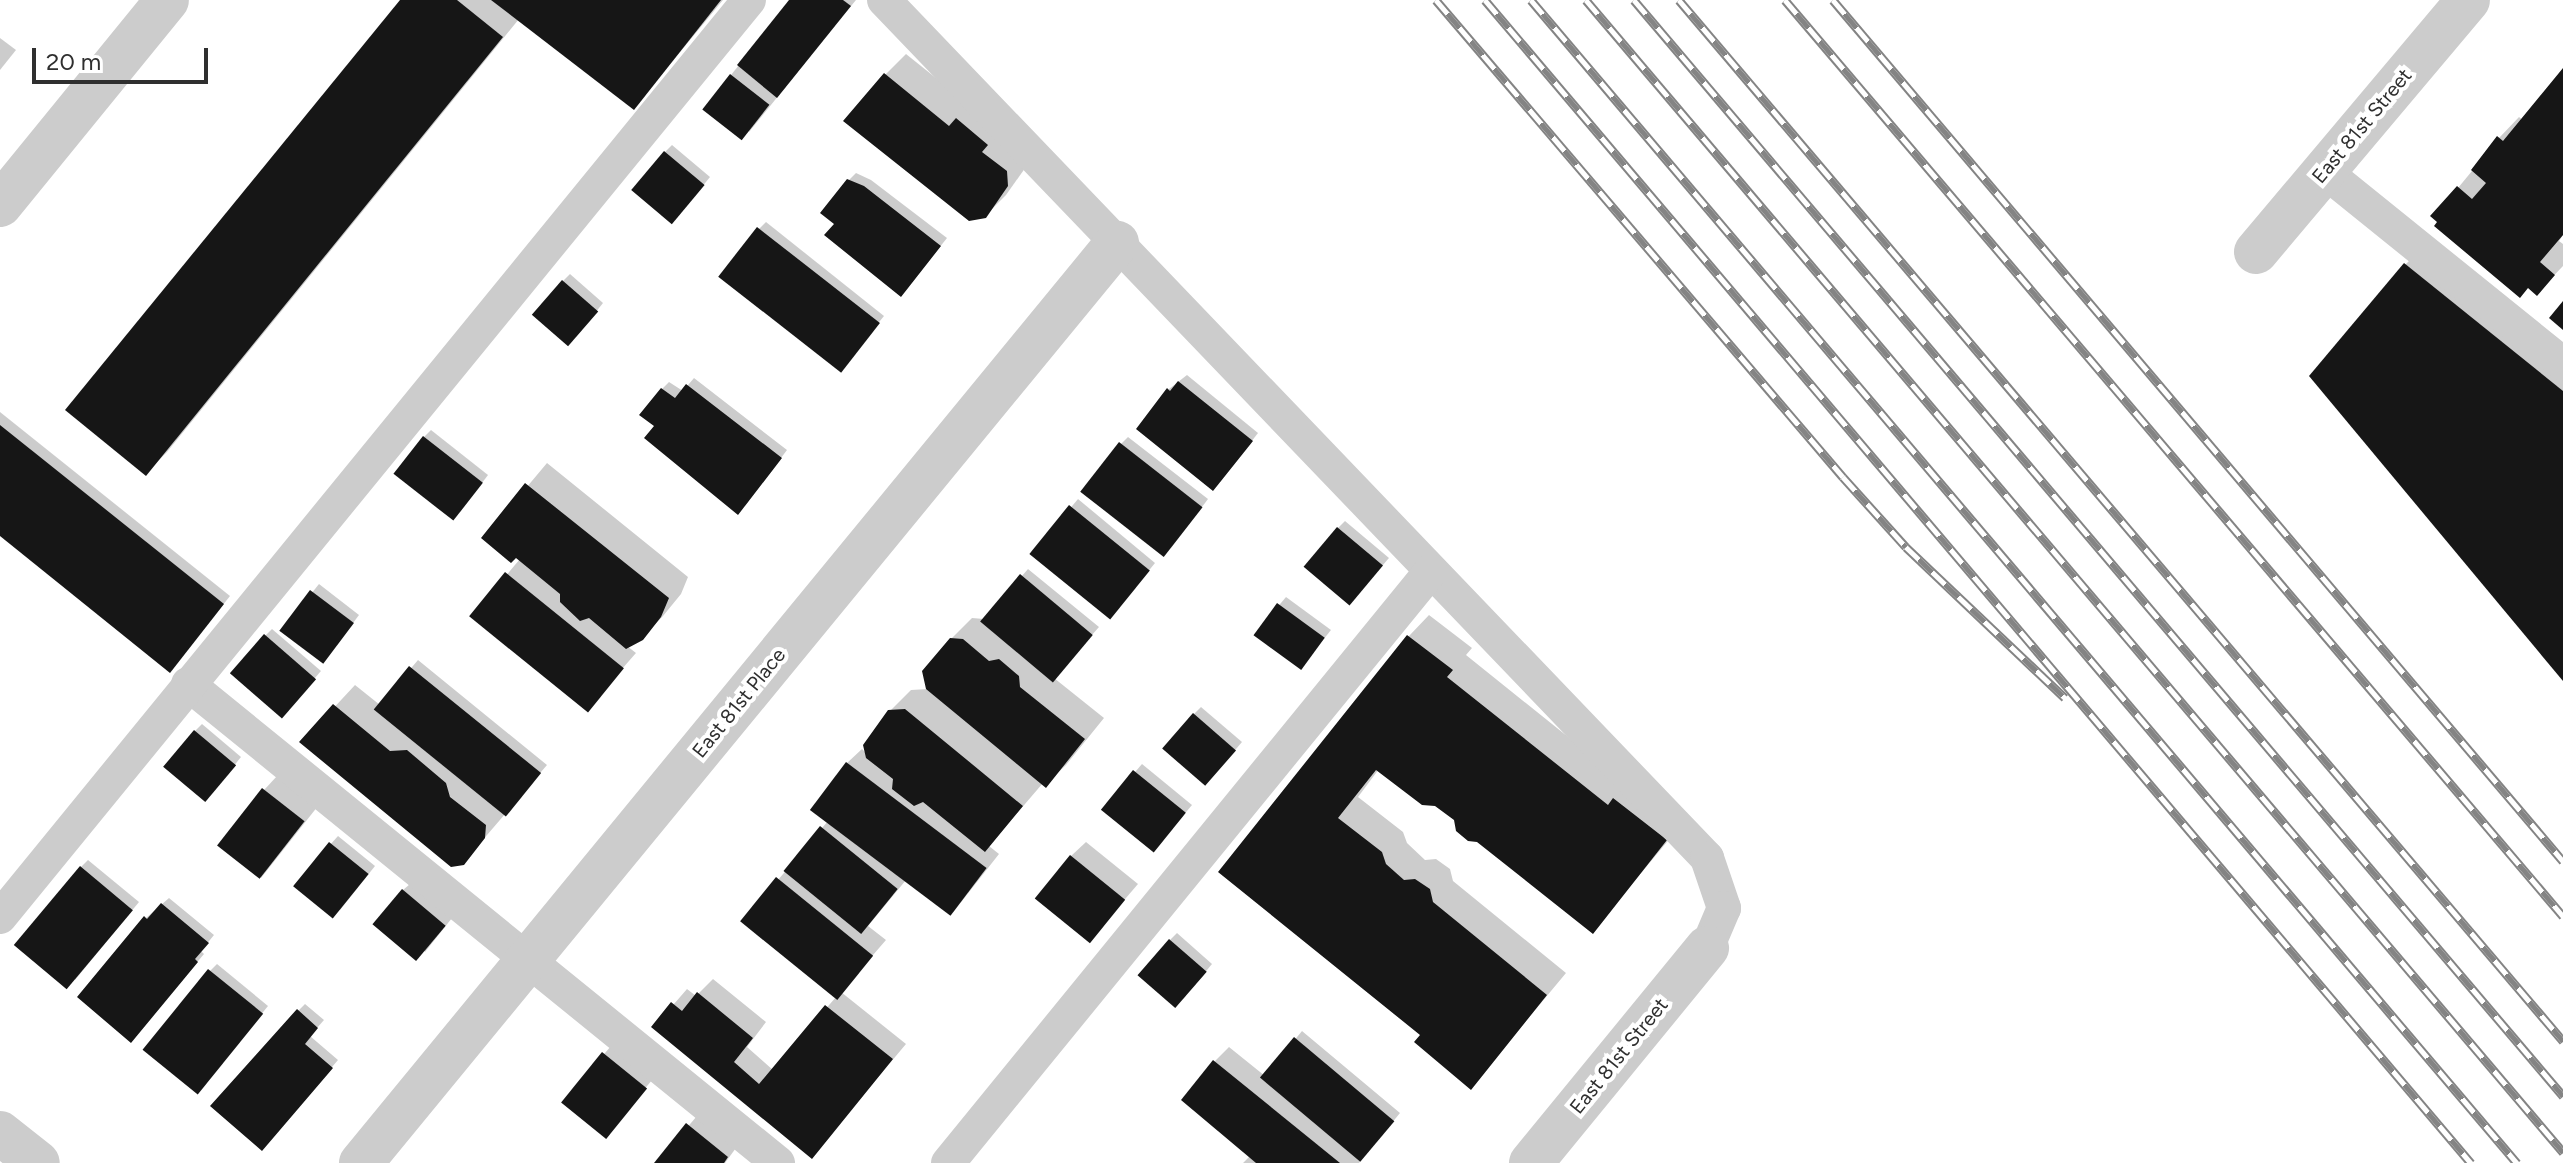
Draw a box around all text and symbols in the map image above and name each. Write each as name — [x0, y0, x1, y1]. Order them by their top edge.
scale bar — [36, 32, 212, 82]
text: 20 m — [46, 47, 101, 76]
street label: East 81st Street — [2307, 64, 2417, 188]
street label: East 81st Place — [687, 643, 791, 763]
street label: East 81st Street — [1565, 993, 1673, 1119]

